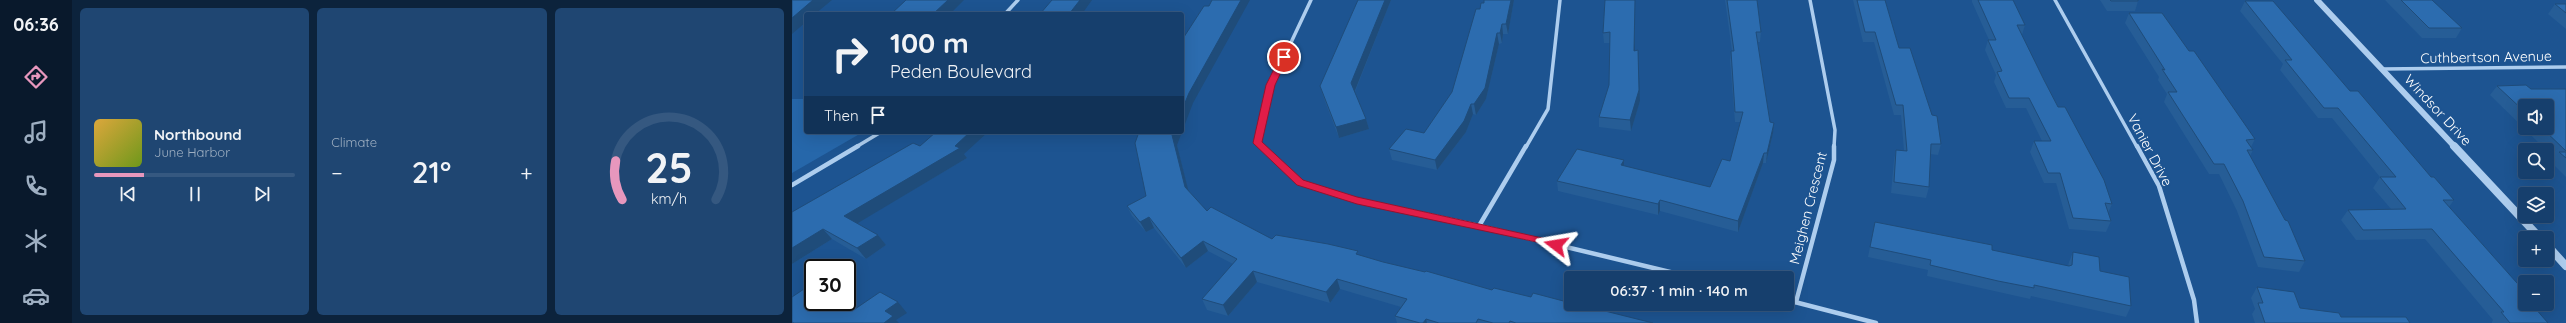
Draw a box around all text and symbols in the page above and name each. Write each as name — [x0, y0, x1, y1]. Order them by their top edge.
text: 06:36 — [13, 13, 59, 36]
text: 100 m — [890, 25, 969, 60]
icon: right — [824, 28, 876, 80]
pin — [1267, 40, 1301, 74]
icon: arrive — [1273, 46, 1295, 68]
street label: Cuthbertson Avenue — [2420, 47, 2552, 67]
text: Peden Boulevard — [890, 60, 1032, 83]
icon: directions — [22, 63, 50, 91]
street label: Windsor Drive — [2400, 71, 2476, 149]
map controls — [2518, 99, 2554, 311]
button: sound — [2518, 99, 2554, 135]
icon: arrive — [867, 104, 889, 126]
text: Then — [824, 106, 859, 125]
street label: Vanier Drive — [2123, 111, 2177, 189]
icon: music — [22, 118, 50, 146]
text: Northbound — [154, 125, 242, 144]
text: Climate — [331, 134, 377, 150]
text: 25 — [646, 140, 693, 192]
button: search — [2518, 143, 2554, 179]
text: June Harbor — [154, 144, 230, 160]
street label: Meighen Crescent — [1785, 149, 1831, 266]
text: 21° — [412, 153, 451, 191]
text: − — [331, 159, 343, 187]
text: + — [520, 159, 533, 187]
icon: phone — [22, 172, 50, 200]
icon: previous — [117, 183, 139, 205]
icon: pause — [184, 183, 206, 205]
icon: next — [251, 183, 273, 205]
button: layers — [2518, 187, 2554, 223]
text: km/h — [651, 189, 687, 207]
position arrow — [1535, 224, 1577, 266]
icon: climate — [22, 227, 50, 255]
button: + — [2518, 231, 2554, 267]
speed limit sign: 30 — [804, 259, 856, 311]
button: − — [2518, 275, 2554, 311]
text: 06:37 · 1 min · 140 m — [1610, 281, 1748, 300]
icon: car — [22, 282, 50, 310]

